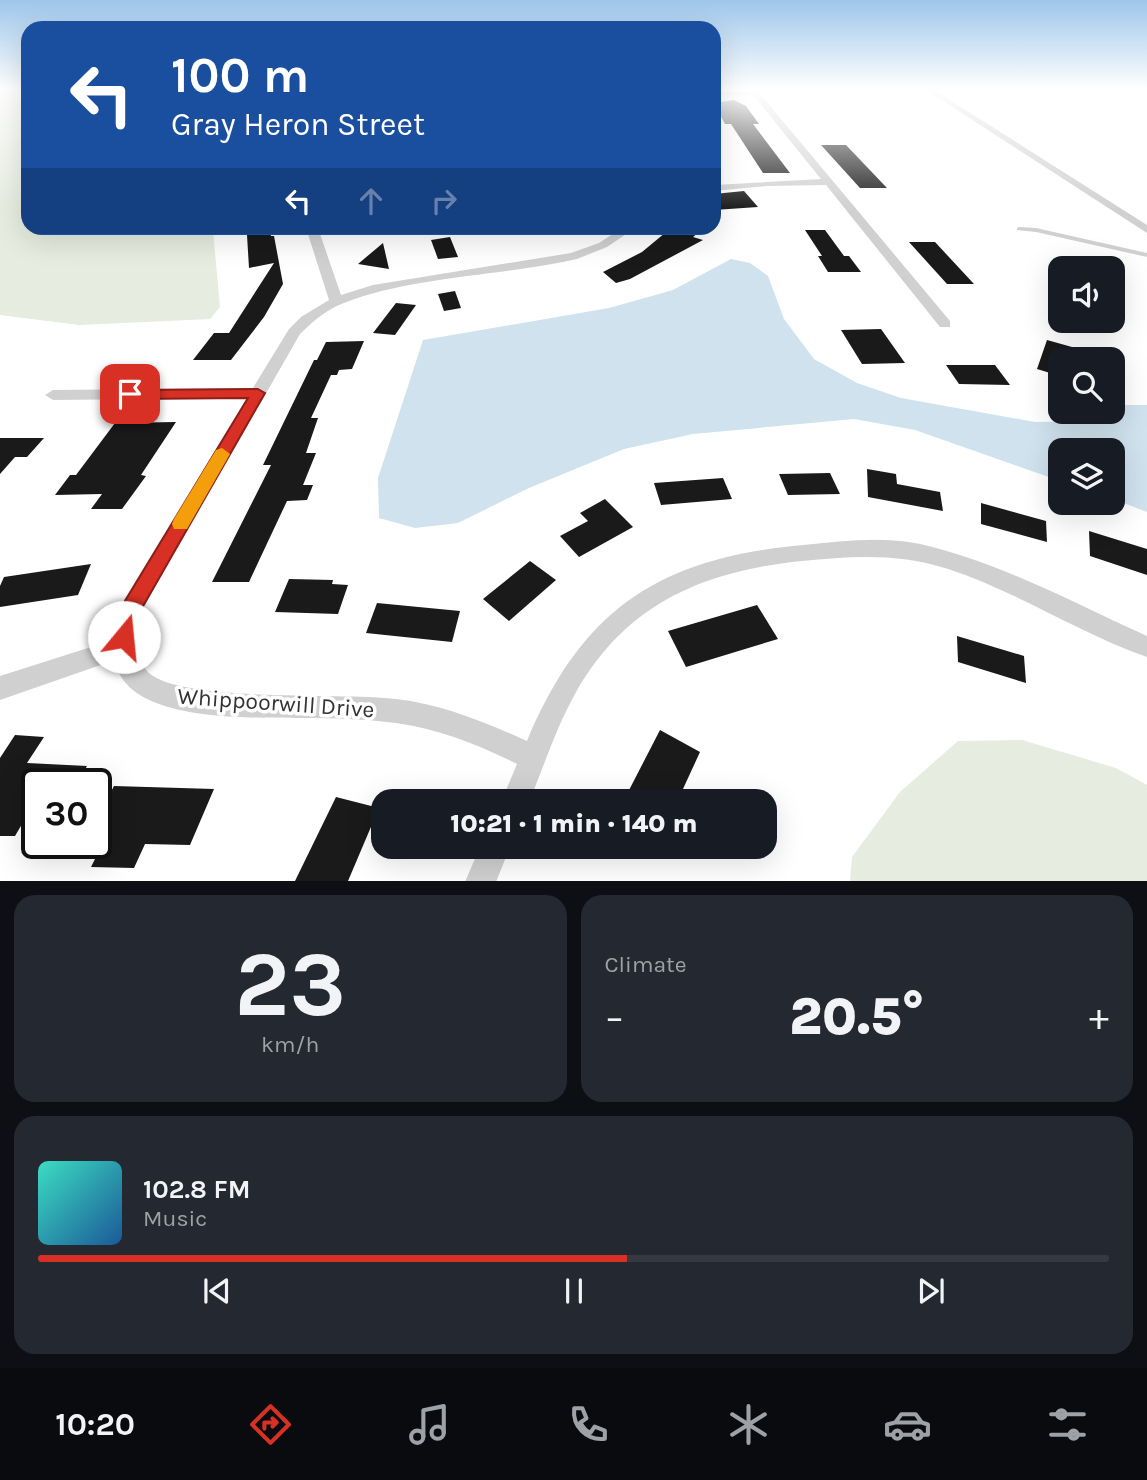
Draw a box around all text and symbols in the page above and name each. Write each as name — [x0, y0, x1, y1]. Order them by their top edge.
text: 100 m — [171, 47, 309, 104]
icon: left — [56, 49, 147, 140]
text: Gray Heron Street — [171, 106, 425, 143]
icon: left — [279, 182, 317, 220]
icon: ahead — [352, 182, 390, 220]
icon: right — [425, 182, 463, 220]
map controls — [1048, 256, 1125, 515]
button: sound — [1048, 256, 1125, 333]
button: search — [1048, 347, 1125, 424]
pin — [100, 364, 160, 424]
icon: arrive — [111, 375, 149, 413]
button: layers — [1048, 438, 1125, 515]
position arrow — [87, 600, 161, 674]
street label: Whippoorwill Drive — [177, 683, 375, 723]
speed limit sign: 30 — [21, 768, 112, 859]
text: 10:21 · 1 min · 140 m — [450, 808, 698, 839]
text: 23 — [234, 932, 346, 1038]
text: Climate — [605, 951, 687, 978]
text: 20.5° — [789, 986, 924, 1047]
text: − — [605, 995, 624, 1040]
text: + — [1089, 995, 1109, 1040]
text: km/h — [261, 1031, 319, 1058]
text: 102.8 FM — [143, 1174, 250, 1205]
text: Music — [143, 1205, 207, 1232]
icon: previous — [198, 1272, 236, 1310]
icon: pause — [555, 1272, 593, 1310]
icon: next — [912, 1272, 950, 1310]
icon: directions — [246, 1400, 295, 1449]
icon: music — [405, 1400, 454, 1449]
icon: phone — [564, 1400, 613, 1449]
icon: climate — [724, 1400, 773, 1449]
icon: car — [883, 1400, 932, 1449]
icon: filters — [1043, 1400, 1092, 1449]
text: 10:20 — [55, 1406, 135, 1443]

